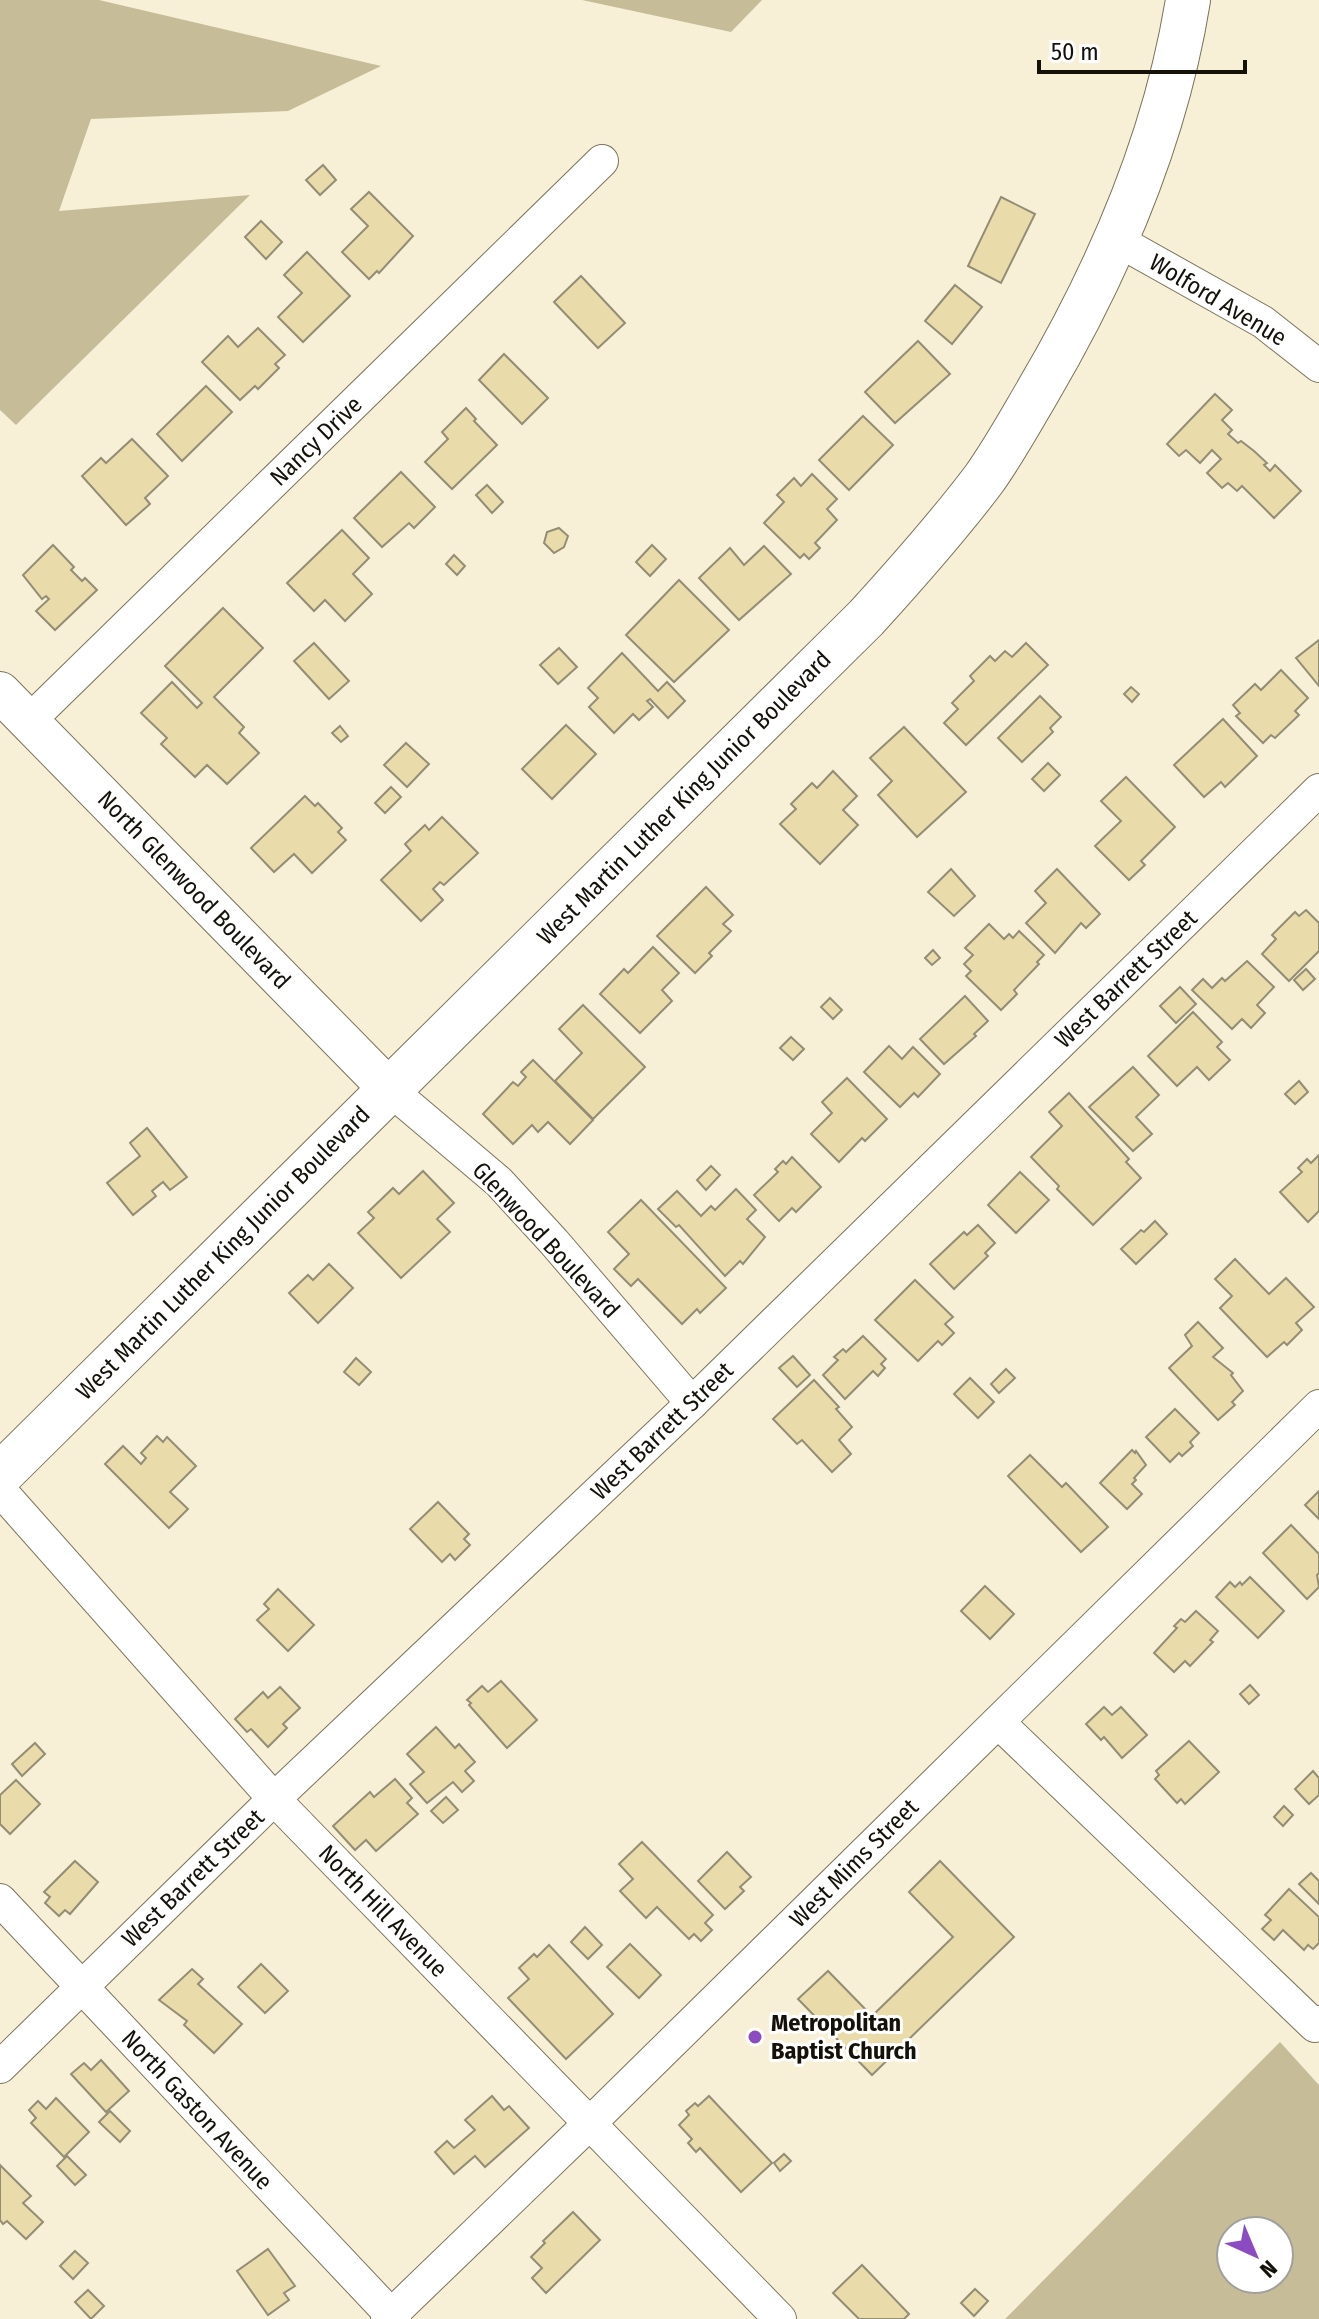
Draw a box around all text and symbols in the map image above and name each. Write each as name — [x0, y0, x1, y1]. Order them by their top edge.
scale bar — [1039, 24, 1245, 74]
text: 50 m — [1051, 38, 1099, 66]
street label: Wolford Avenue — [1144, 248, 1292, 352]
street label: Nancy Drive — [264, 390, 368, 492]
street label: West Martin Luther King Junior Boulevard — [531, 645, 837, 951]
street label: North Glenwood Boulevard — [92, 785, 296, 995]
street label: West Barrett Street — [1049, 904, 1203, 1054]
street label: West Martin Luther King Junior Boulevard — [70, 1100, 376, 1406]
street label: Glenwood Boulevard — [467, 1156, 625, 1324]
street label: West Barrett Street — [585, 1356, 739, 1506]
street label: West Mims Street — [784, 1793, 924, 1933]
street label: West Barrett Street — [116, 1803, 270, 1953]
street label: North Hill Avenue — [313, 1839, 453, 1983]
place label: Metropolitan Baptist Church — [771, 2009, 917, 2065]
street label: North Gaston Avenue — [116, 2024, 278, 2196]
marker: Metropolitan Baptist Church — [746, 2028, 764, 2046]
north arrow — [1215, 2215, 1295, 2295]
text: N — [1254, 2255, 1283, 2283]

